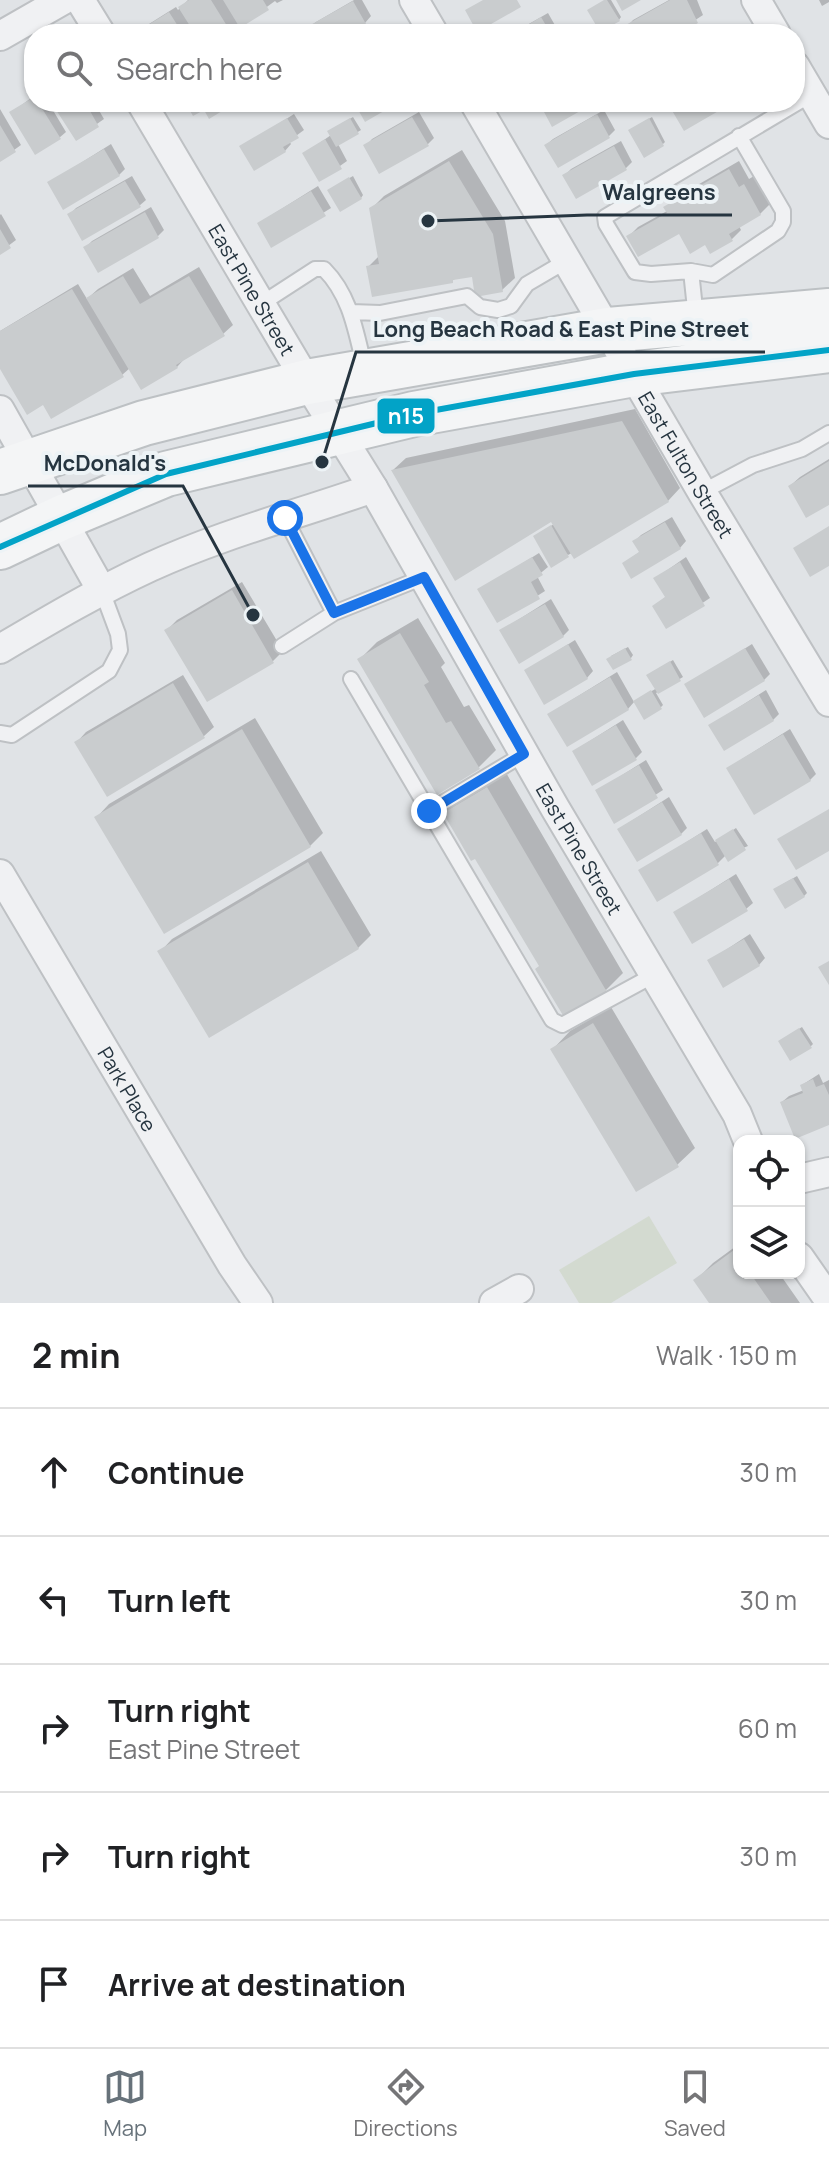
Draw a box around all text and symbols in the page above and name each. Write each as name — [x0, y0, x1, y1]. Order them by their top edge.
search box — [24, 24, 805, 112]
icon: search — [52, 46, 96, 90]
text: Search here — [116, 48, 283, 89]
callout: Walgreens — [587, 169, 732, 215]
text: Walgreens — [602, 177, 716, 207]
street label: East Pine Street — [203, 219, 302, 360]
callout: Long Beach Road & East Pine Street — [356, 306, 765, 352]
text: Long Beach Road & East Pine Street — [373, 314, 749, 344]
street label: East Fulton Street — [632, 386, 740, 543]
line badge: n15 — [376, 397, 436, 435]
text: n15 — [388, 401, 424, 431]
callout: McDonald's — [28, 440, 183, 486]
text: McDonald's — [44, 448, 166, 478]
route start — [267, 500, 303, 536]
street label: East Pine Street — [530, 778, 629, 919]
route end — [411, 793, 447, 829]
street label: Park Place — [92, 1042, 163, 1136]
map controls — [733, 1135, 805, 1279]
button: locate — [733, 1135, 805, 1207]
button: layers — [733, 1207, 805, 1279]
text: 2 min — [32, 1332, 120, 1378]
text: Walk · 150 m — [656, 1337, 797, 1373]
icon: ahead — [32, 1450, 76, 1494]
text: Continue — [108, 1452, 244, 1493]
text: 30 m — [740, 1454, 797, 1490]
icon: left — [32, 1578, 76, 1622]
text: Turn left — [108, 1580, 231, 1621]
text: 30 m — [740, 1582, 797, 1618]
text: Turn right — [108, 1690, 251, 1731]
icon: right — [32, 1706, 76, 1750]
text: 60 m — [738, 1710, 797, 1746]
text: East Pine Street — [108, 1731, 300, 1767]
icon: right — [32, 1834, 76, 1878]
text: Turn right — [108, 1836, 251, 1877]
text: 30 m — [740, 1838, 797, 1874]
icon: arrive — [32, 1962, 76, 2006]
text: Arrive at destination — [108, 1964, 406, 2005]
tab: Map — [103, 2065, 147, 2143]
tab: Directions — [353, 2065, 458, 2143]
tab: Saved — [664, 2065, 726, 2143]

